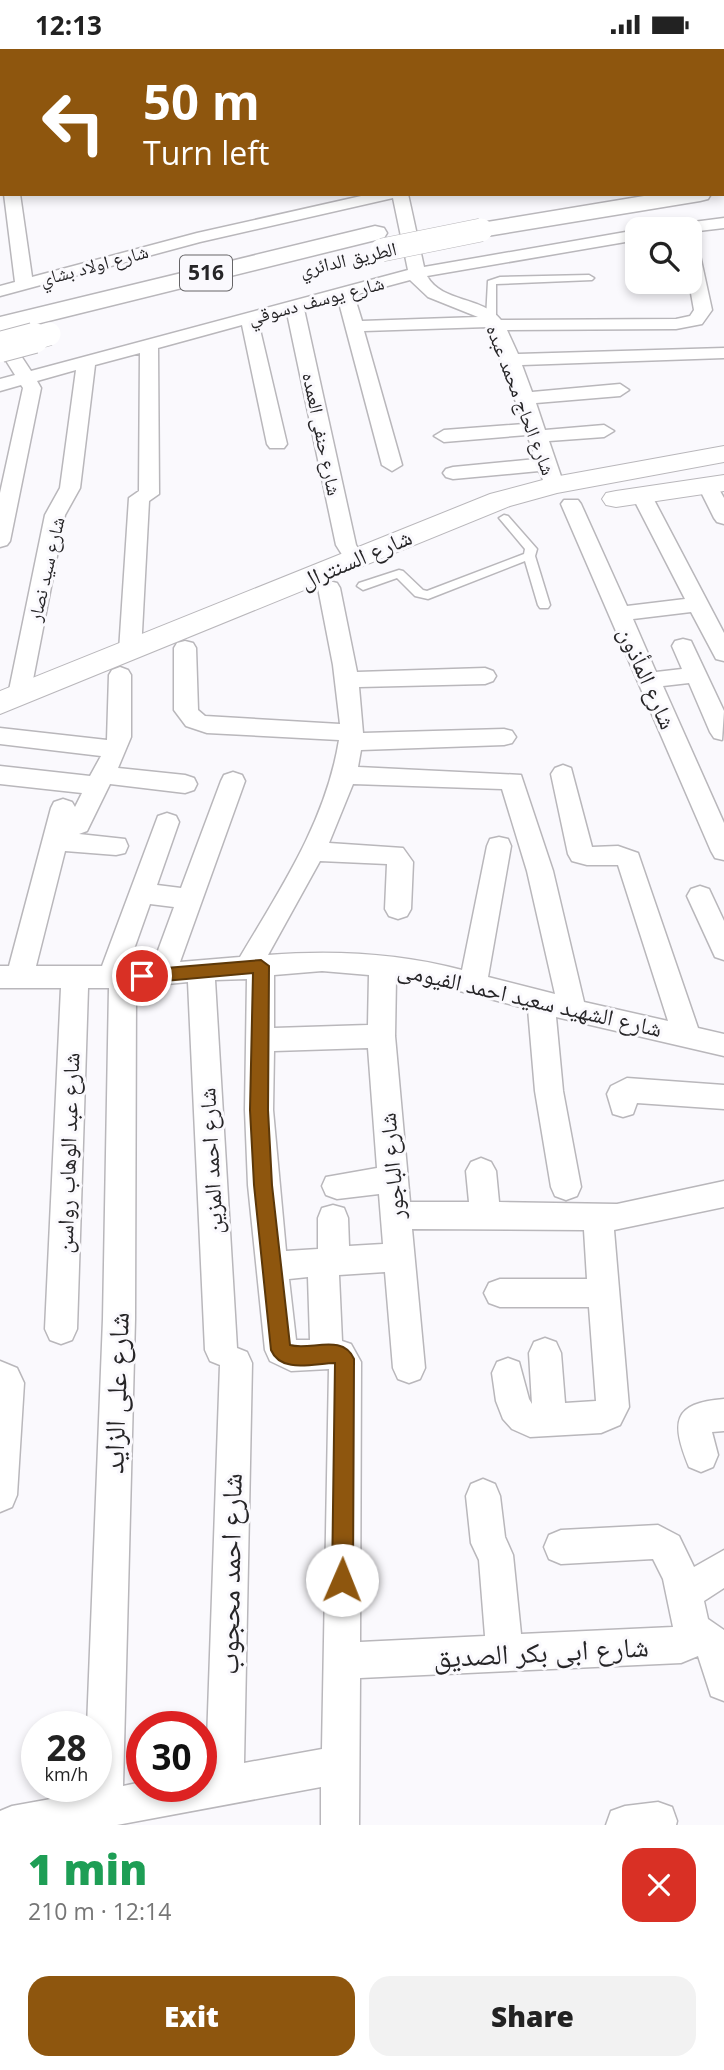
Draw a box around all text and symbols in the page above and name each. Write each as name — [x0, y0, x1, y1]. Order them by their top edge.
text: 12:13 — [35, 7, 102, 43]
text: 50 m — [143, 68, 260, 134]
icon: left — [28, 77, 119, 168]
text: Turn left — [143, 131, 269, 174]
map controls — [625, 217, 702, 294]
button: search — [625, 217, 702, 294]
street label: الطريق الدائري — [297, 235, 400, 286]
street label: شارع اولاد بشاي — [37, 238, 152, 295]
road number: 516 — [180, 255, 232, 291]
street label: شارع يوسف دسوقي — [245, 269, 388, 333]
street label: شارع الحاج محمد عبده — [480, 321, 562, 479]
street label: شارع حنفى العمده — [296, 370, 348, 498]
street label: شارع سيد نصار — [21, 514, 71, 625]
street label: شارع السنترال — [295, 520, 417, 596]
street label: شارع المأذون — [611, 621, 685, 734]
pin — [112, 946, 172, 1006]
street label: شارع الشهيد سعيد احمد الفيومى — [395, 952, 665, 1044]
icon: arrive — [123, 957, 161, 995]
street label: شارع عبد الوهاب رواسن — [48, 1052, 86, 1254]
street label: شارع احمد المزين — [190, 1087, 230, 1235]
street label: شارع الباجور — [370, 1111, 412, 1222]
street label: شارع على الزايد — [93, 1312, 137, 1474]
street label: شارع احمد محجوب — [208, 1473, 250, 1675]
position arrow — [305, 1543, 379, 1617]
street label: شارع ابى بكر الصديق — [432, 1626, 650, 1676]
speed limit sign: 30 — [126, 1711, 217, 1802]
text: 28 — [46, 1724, 87, 1771]
text: km/h — [45, 1762, 88, 1786]
text: 1 min — [28, 1840, 147, 1897]
button: close — [622, 1848, 696, 1922]
text: 210 m · 12:14 — [28, 1895, 171, 1927]
button: Exit — [28, 1976, 355, 2056]
button: Share — [369, 1976, 696, 2056]

